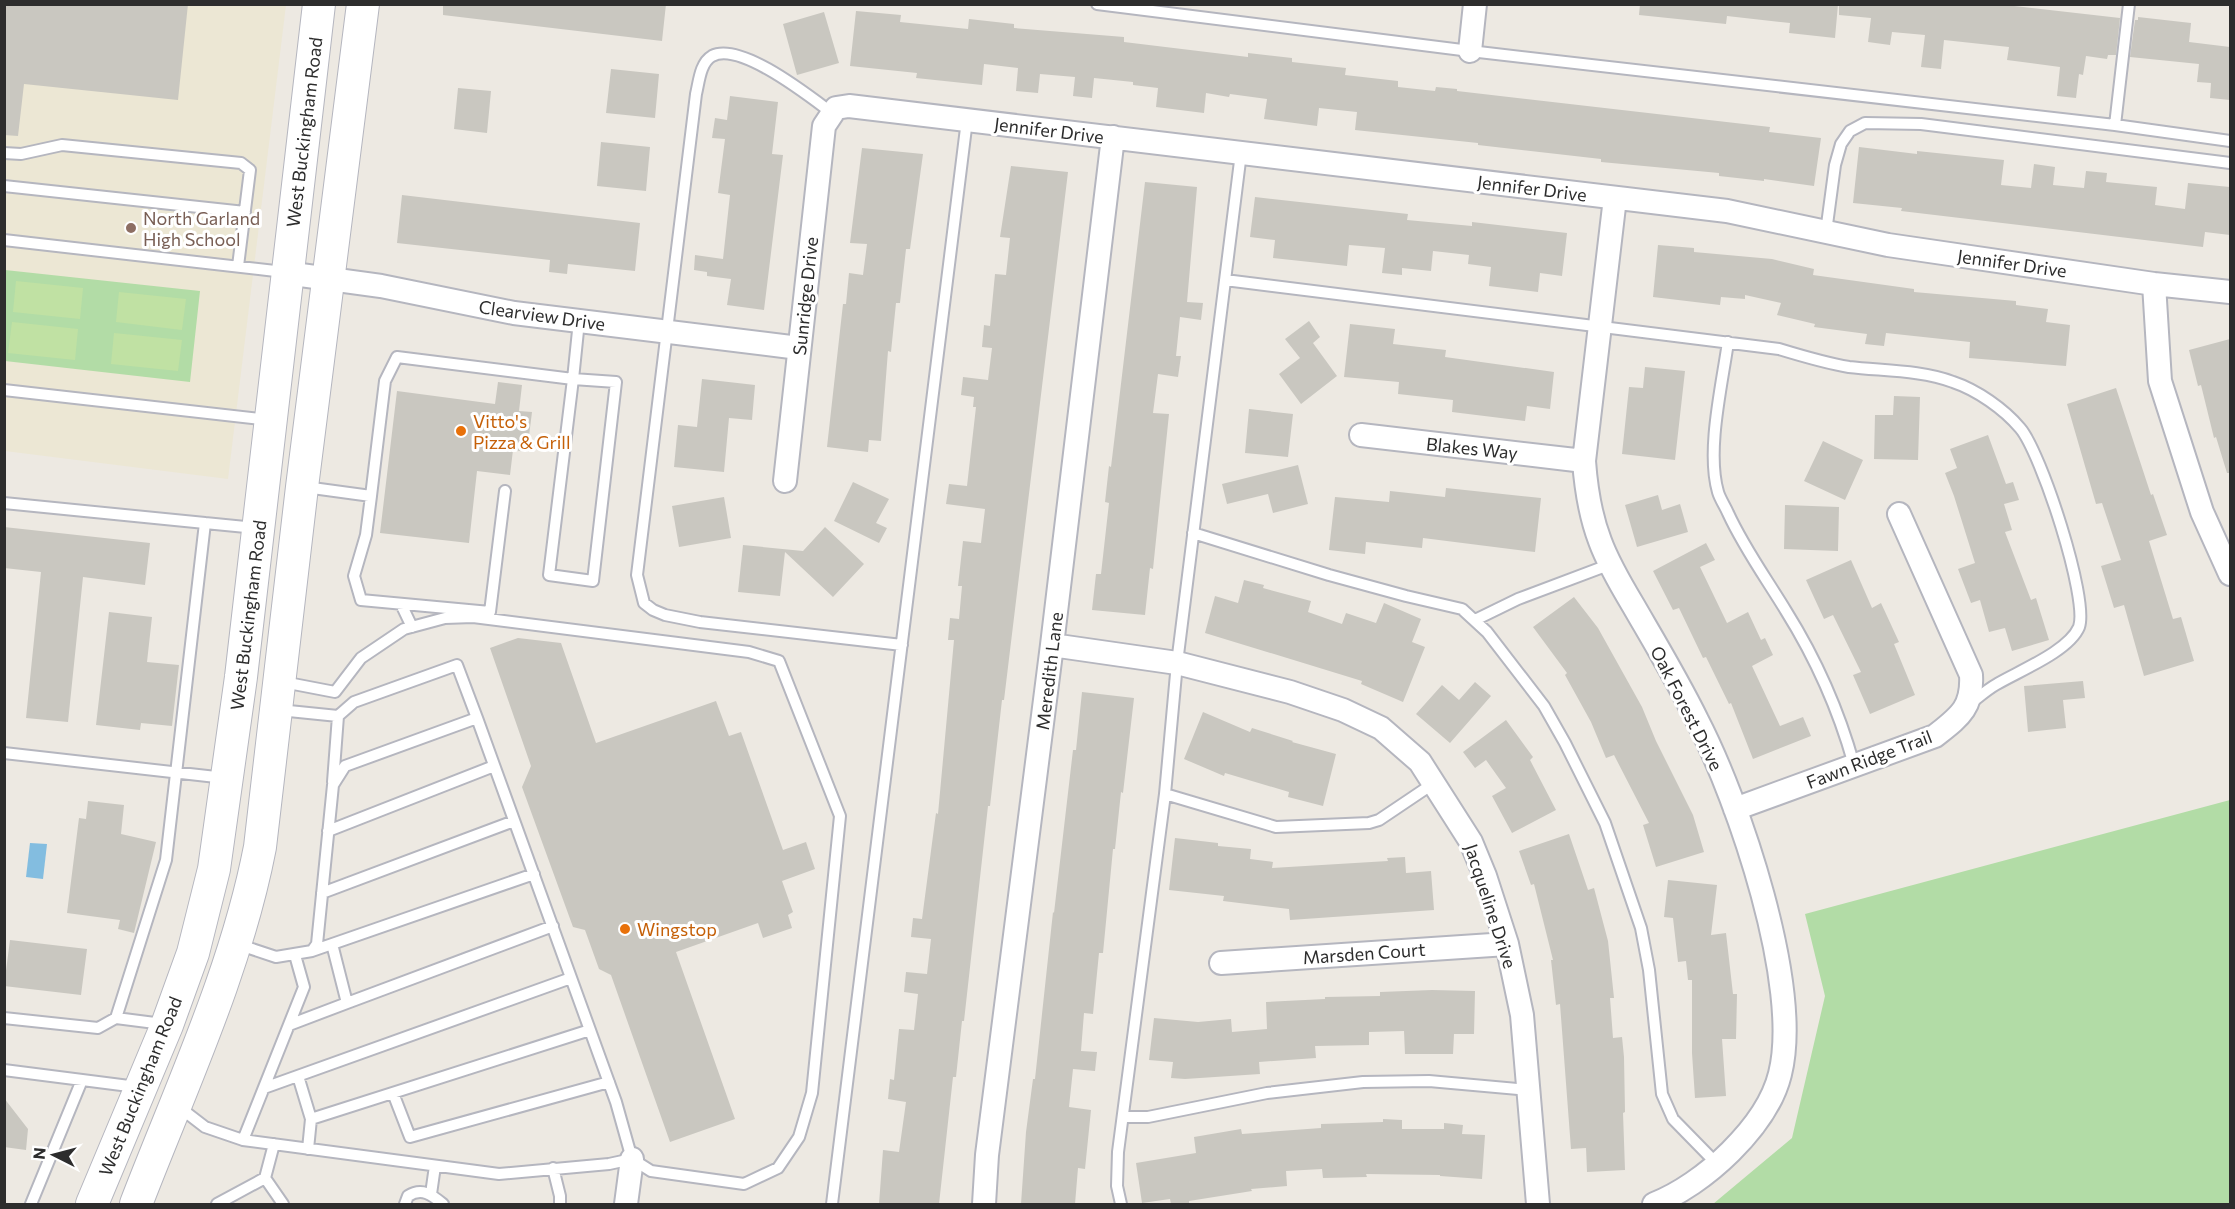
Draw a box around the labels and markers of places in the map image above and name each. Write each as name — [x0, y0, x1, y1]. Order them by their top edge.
place label: North Garland High School — [143, 207, 260, 250]
marker: North Garland High School — [124, 221, 138, 235]
place label: Vitto's Pizza & Grill — [473, 410, 571, 453]
marker: Vitto's Pizza & Grill — [454, 424, 468, 438]
place label: Wingstop — [637, 918, 717, 940]
marker: Wingstop — [618, 922, 632, 936]

